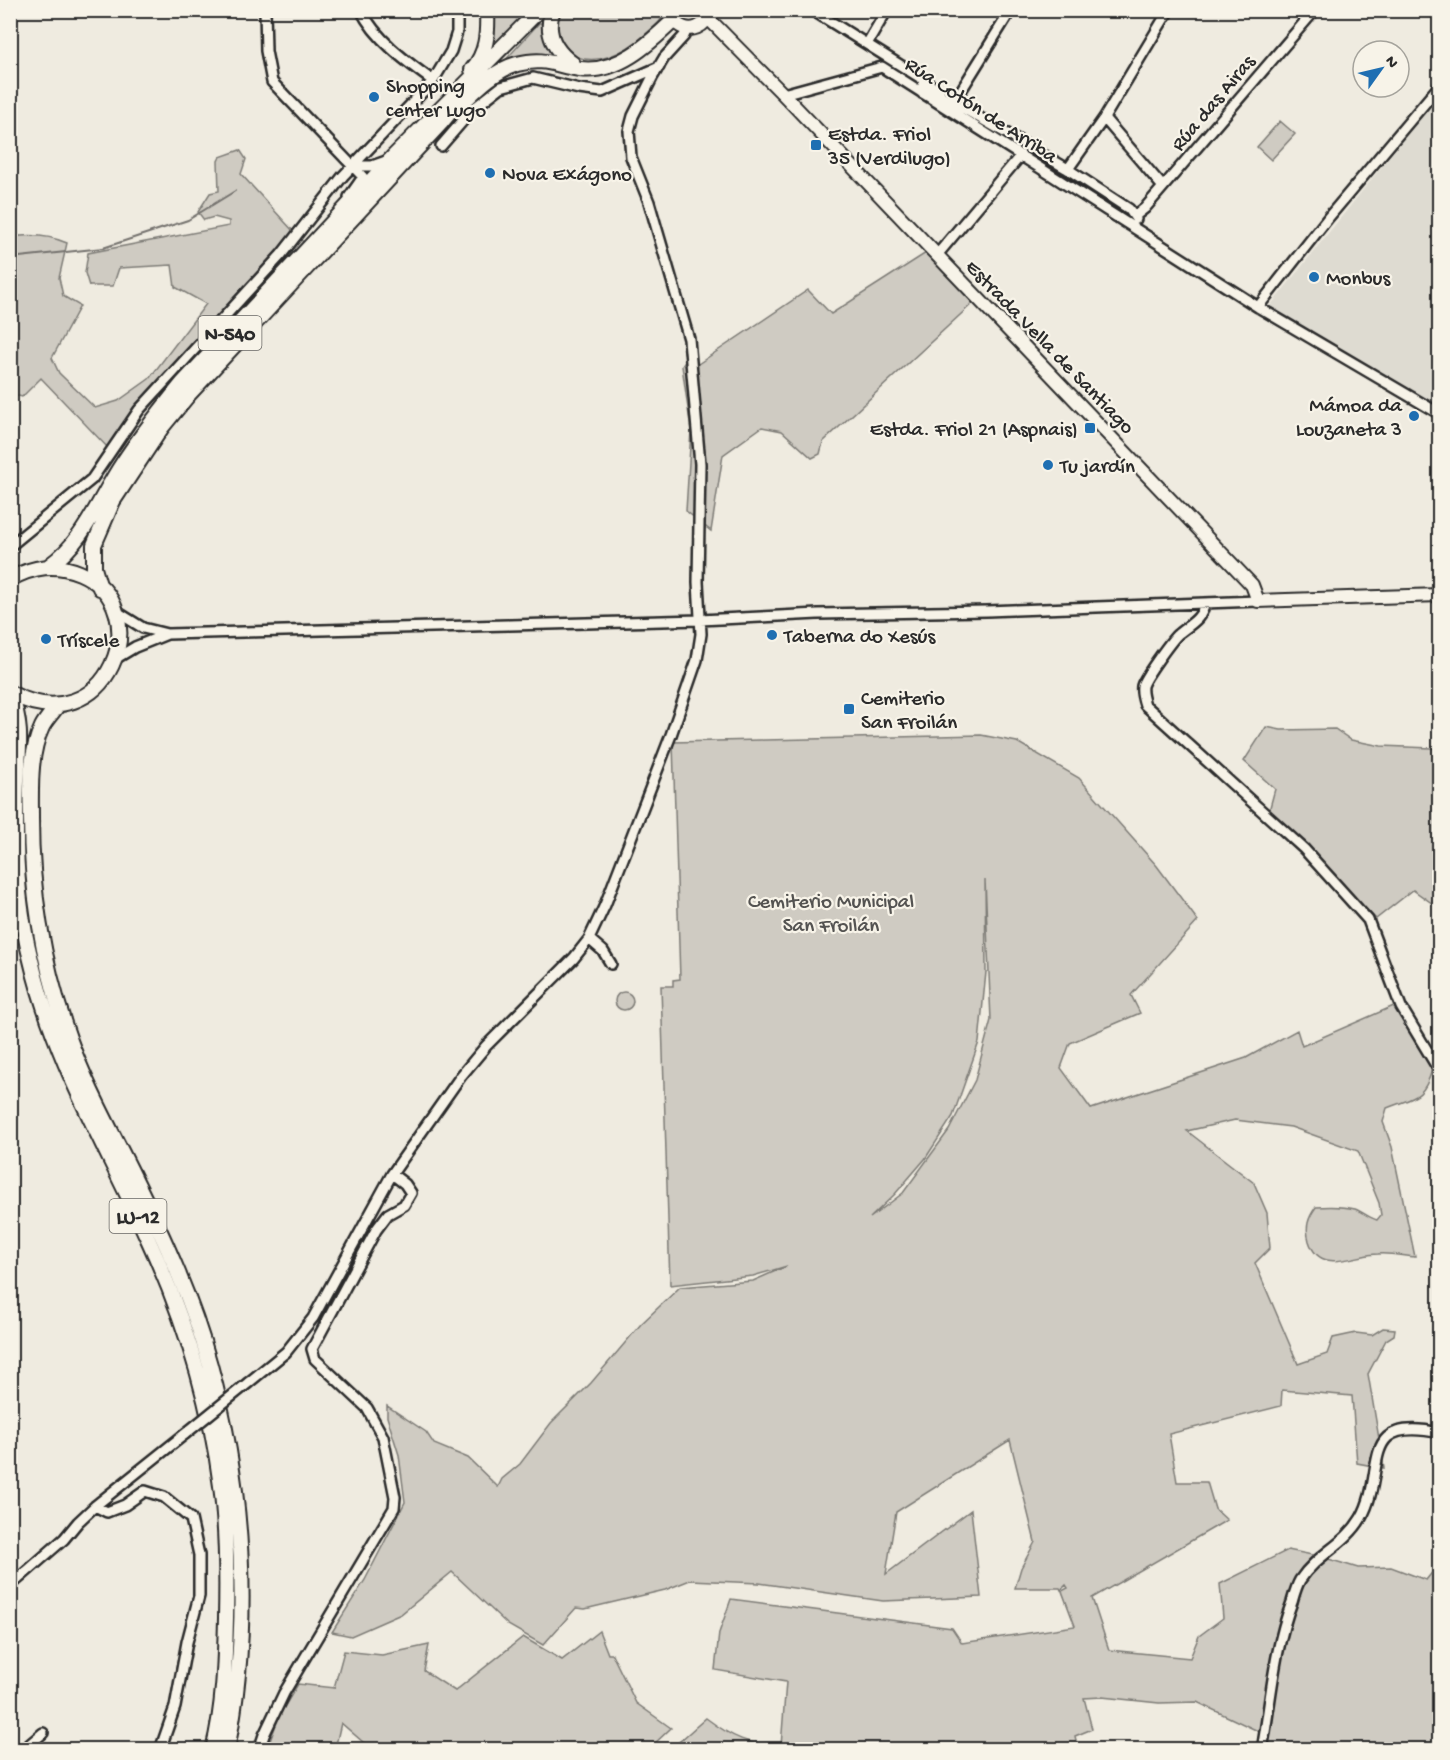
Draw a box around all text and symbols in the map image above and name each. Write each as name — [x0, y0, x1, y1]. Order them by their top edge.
north arrow — [1351, 39, 1411, 99]
street label: Rúa das Airas — [1167, 50, 1263, 157]
street label: Rúa Cotón de Arriba — [899, 53, 1062, 171]
text: N — [1380, 53, 1402, 73]
place label: Shopping center Lugo — [386, 76, 486, 125]
marker: Shopping center Lugo — [367, 90, 381, 104]
place label: Estda. Friol 35 (Verdilugo) — [827, 124, 951, 173]
marker: Estda. Friol 35 (Verdilugo) — [809, 138, 823, 152]
place label: Nova Exágono — [502, 164, 632, 189]
marker: Nova Exágono — [483, 166, 497, 180]
street label: Estrada Vella de Santiago — [959, 256, 1138, 441]
place label: Monbus — [1326, 268, 1391, 293]
marker: Monbus — [1307, 270, 1321, 284]
road number: N-540 — [198, 316, 262, 350]
place label: Mámoa da Louzaneta 3 — [1296, 395, 1403, 444]
marker: Mámoa da Louzaneta 3 — [1407, 409, 1421, 423]
place label: Estda. Friol 21 (Aspnais) — [870, 419, 1078, 444]
marker: Estda. Friol 21 (Aspnais) — [1083, 421, 1097, 435]
place label: Tu jardín — [1059, 456, 1135, 481]
marker: Tu jardín — [1041, 458, 1055, 472]
place label: Taberna do Xesús — [783, 626, 936, 651]
marker: Taberna do Xesús — [765, 628, 779, 642]
place label: Tríscele — [57, 630, 120, 655]
marker: Tríscele — [39, 632, 53, 646]
place label: Cemiterio San Froilán — [861, 688, 957, 737]
marker: Cemiterio San Froilán — [842, 702, 856, 716]
park label: Cemiterio Municipal San Froilán — [748, 891, 914, 940]
road number: LU-12 — [110, 1199, 166, 1233]

